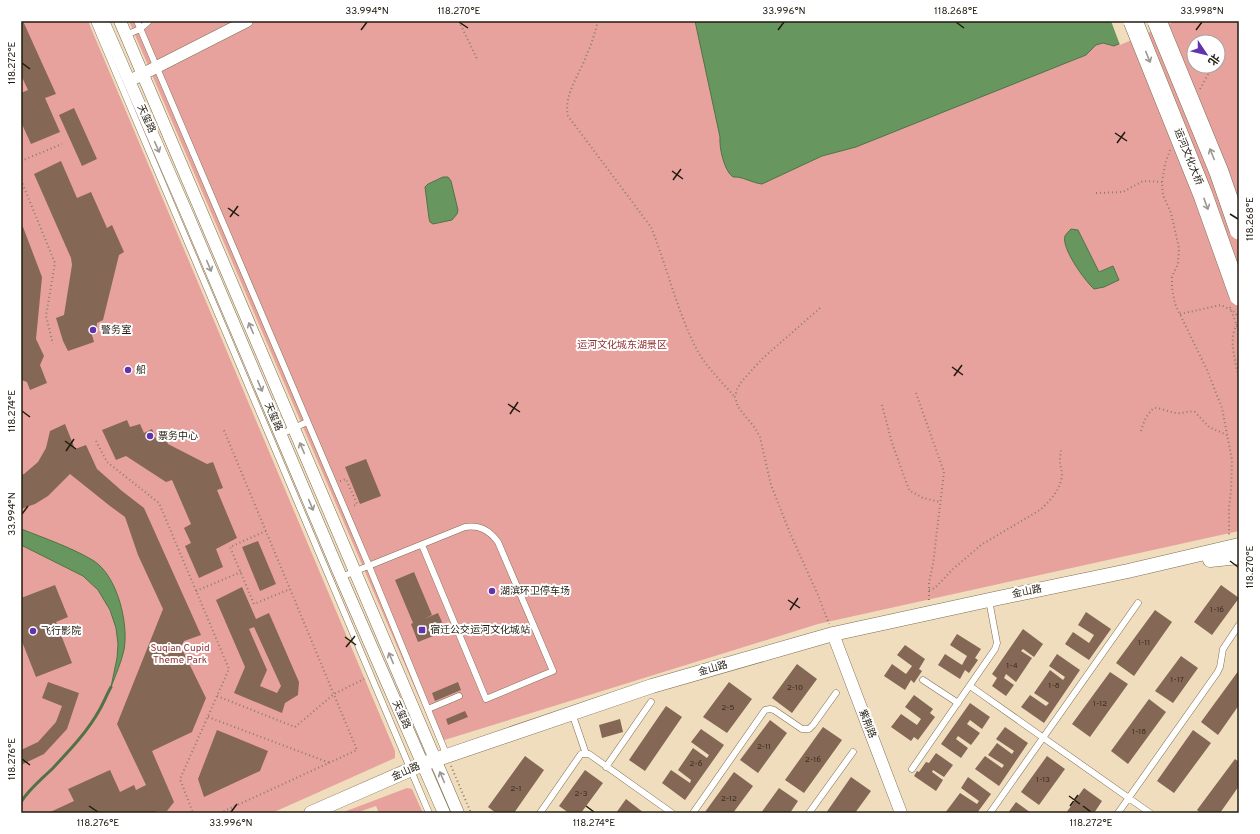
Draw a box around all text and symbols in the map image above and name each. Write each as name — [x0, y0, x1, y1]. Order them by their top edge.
text: 33.994°N — [345, 5, 389, 18]
text: 118.270°E — [437, 5, 481, 18]
text: 33.996°N — [762, 5, 806, 18]
text: 118.268°E — [934, 5, 978, 18]
text: 33.998°N — [1180, 5, 1224, 18]
north arrow — [1186, 34, 1226, 74]
text: 118.272°E — [6, 41, 19, 85]
one-way arrow — [1145, 50, 1153, 62]
text: 北 — [1204, 51, 1222, 68]
street label: 天玺路 — [134, 103, 158, 135]
street label: 运河文化大桥 — [1171, 127, 1205, 187]
one-way arrow — [154, 140, 162, 152]
one-way arrow — [1207, 149, 1215, 161]
text: 118.268°E — [1244, 197, 1257, 241]
one-way arrow — [1203, 198, 1211, 210]
one-way arrow — [206, 260, 213, 272]
one-way arrow — [247, 323, 254, 335]
place label: 警务室 — [101, 324, 131, 337]
marker: 警务室 — [88, 325, 98, 335]
park label: 运河文化城东湖景区 — [577, 339, 667, 352]
place label: 船 — [136, 364, 146, 377]
marker: 船 — [123, 365, 133, 375]
one-way arrow — [257, 379, 264, 391]
text: 118.274°E — [6, 390, 19, 432]
street label: 天玺路 — [261, 401, 285, 433]
place label: 票务中心 — [158, 430, 198, 443]
marker: 票务中心 — [145, 431, 155, 441]
one-way arrow — [298, 442, 305, 454]
text: 33.994°N — [6, 492, 19, 536]
one-way arrow — [308, 499, 315, 511]
text: 118.270°E — [1244, 545, 1257, 589]
street label: 金山路 — [1011, 583, 1043, 601]
place label: 湖滨环卫停车场 — [500, 585, 570, 598]
marker: 湖滨环卫停车场 — [487, 586, 497, 596]
house number: 1-16 — [1210, 605, 1224, 615]
place label: 宿迁公交运河文化城站 — [430, 624, 530, 637]
place label: 飞行影院 — [41, 625, 81, 638]
marker: 宿迁公交运河文化城站 — [417, 625, 427, 635]
marker: 飞行影院 — [28, 626, 38, 636]
house number: 1-11 — [1138, 638, 1150, 648]
park label: Suqian Cupid Theme Park — [150, 642, 210, 667]
one-way arrow — [387, 652, 394, 664]
street label: 金山路 — [697, 659, 729, 679]
house number: 1-4 — [1006, 661, 1018, 671]
house number: 1-17 — [1170, 675, 1184, 685]
house number: 1-8 — [1048, 681, 1060, 691]
house number: 2-10 — [787, 683, 803, 693]
street label: 天玺路 — [389, 699, 413, 731]
house number: 1-12 — [1093, 699, 1107, 709]
house number: 2-5 — [721, 703, 735, 713]
street label: 紫荆路 — [856, 708, 878, 740]
house number: 1-18 — [1132, 727, 1146, 737]
text: 118.276°E — [6, 738, 19, 780]
house number: 2-11 — [757, 742, 771, 752]
house number: 2-16 — [805, 755, 821, 765]
house number: 2-6 — [690, 759, 703, 769]
street label: 金山路 — [390, 760, 422, 784]
one-way arrow — [438, 772, 445, 784]
house number: 1-13 — [1036, 775, 1050, 785]
house number: 2-1 — [510, 784, 522, 794]
house number: 2-3 — [575, 789, 588, 799]
house number: 2-12 — [721, 794, 737, 804]
text: 118.276°E — [77, 817, 119, 830]
text: 33.996°N — [209, 817, 253, 830]
text: 118.274°E — [573, 817, 615, 830]
text: 118.272°E — [1069, 817, 1113, 830]

